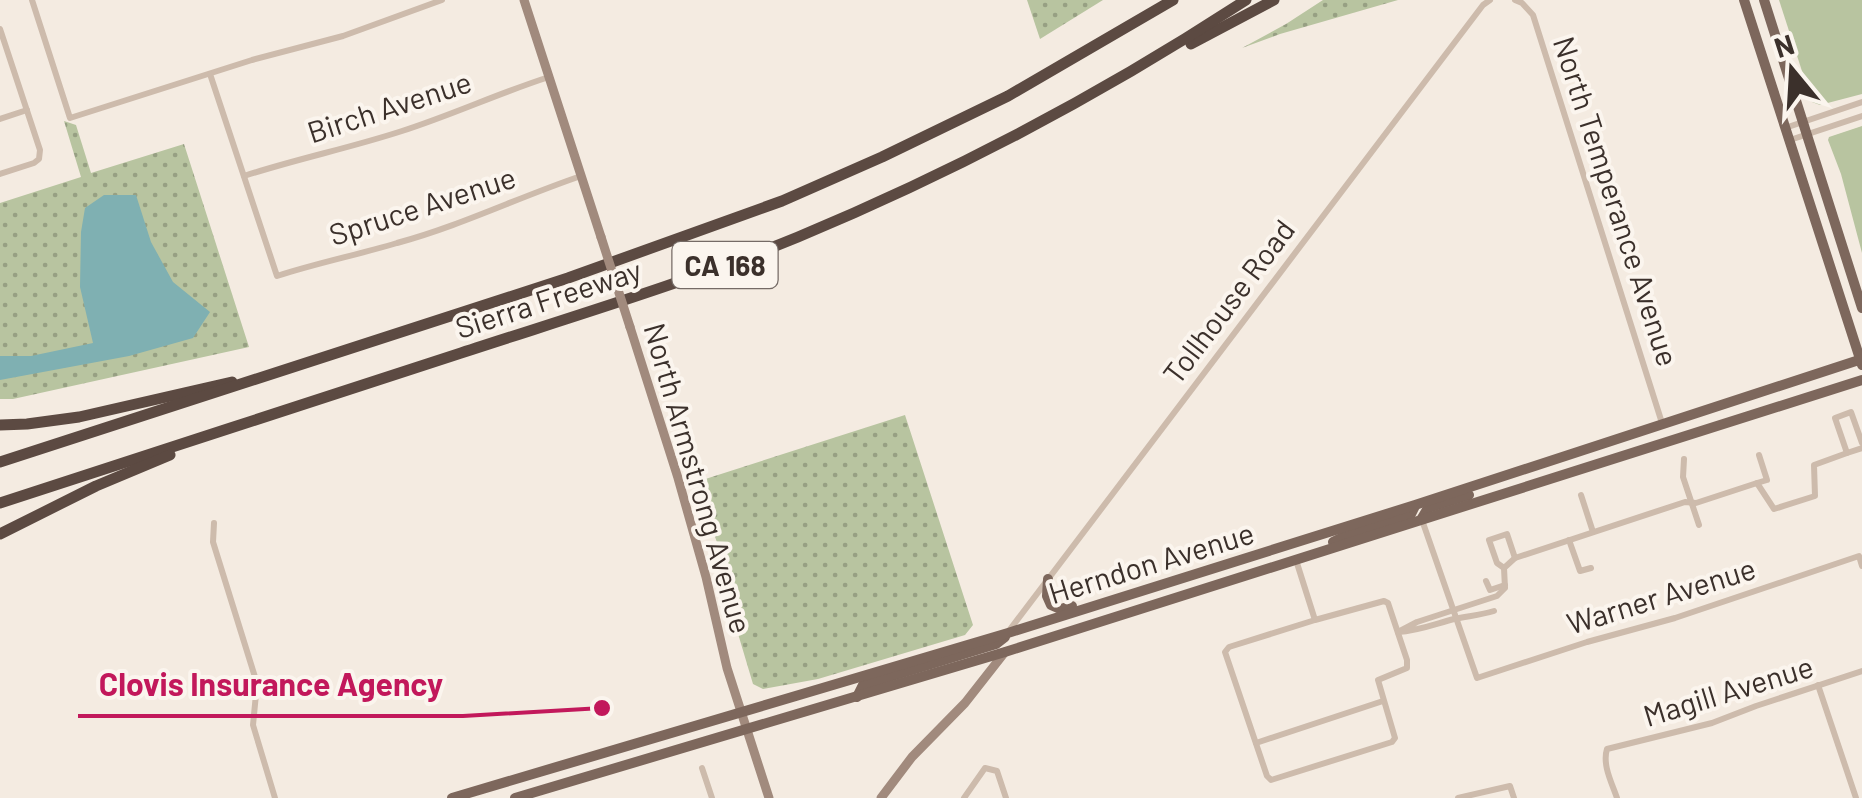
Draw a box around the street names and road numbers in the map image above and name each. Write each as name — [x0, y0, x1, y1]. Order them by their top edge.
street label: North Temperance Avenue — [1547, 32, 1687, 370]
street label: Birch Avenue — [302, 63, 476, 149]
street label: Spruce Avenue — [324, 158, 520, 252]
street label: Tollhouse Road — [1155, 212, 1301, 390]
road number: CA 168 — [672, 242, 778, 288]
street label: Sierra Freeway — [450, 251, 646, 345]
street label: North Armstrong Avenue — [637, 319, 761, 637]
street label: Herndon Avenue — [1044, 514, 1258, 610]
street label: Warner Avenue — [1562, 549, 1760, 641]
street label: Magill Avenue — [1639, 647, 1817, 733]

